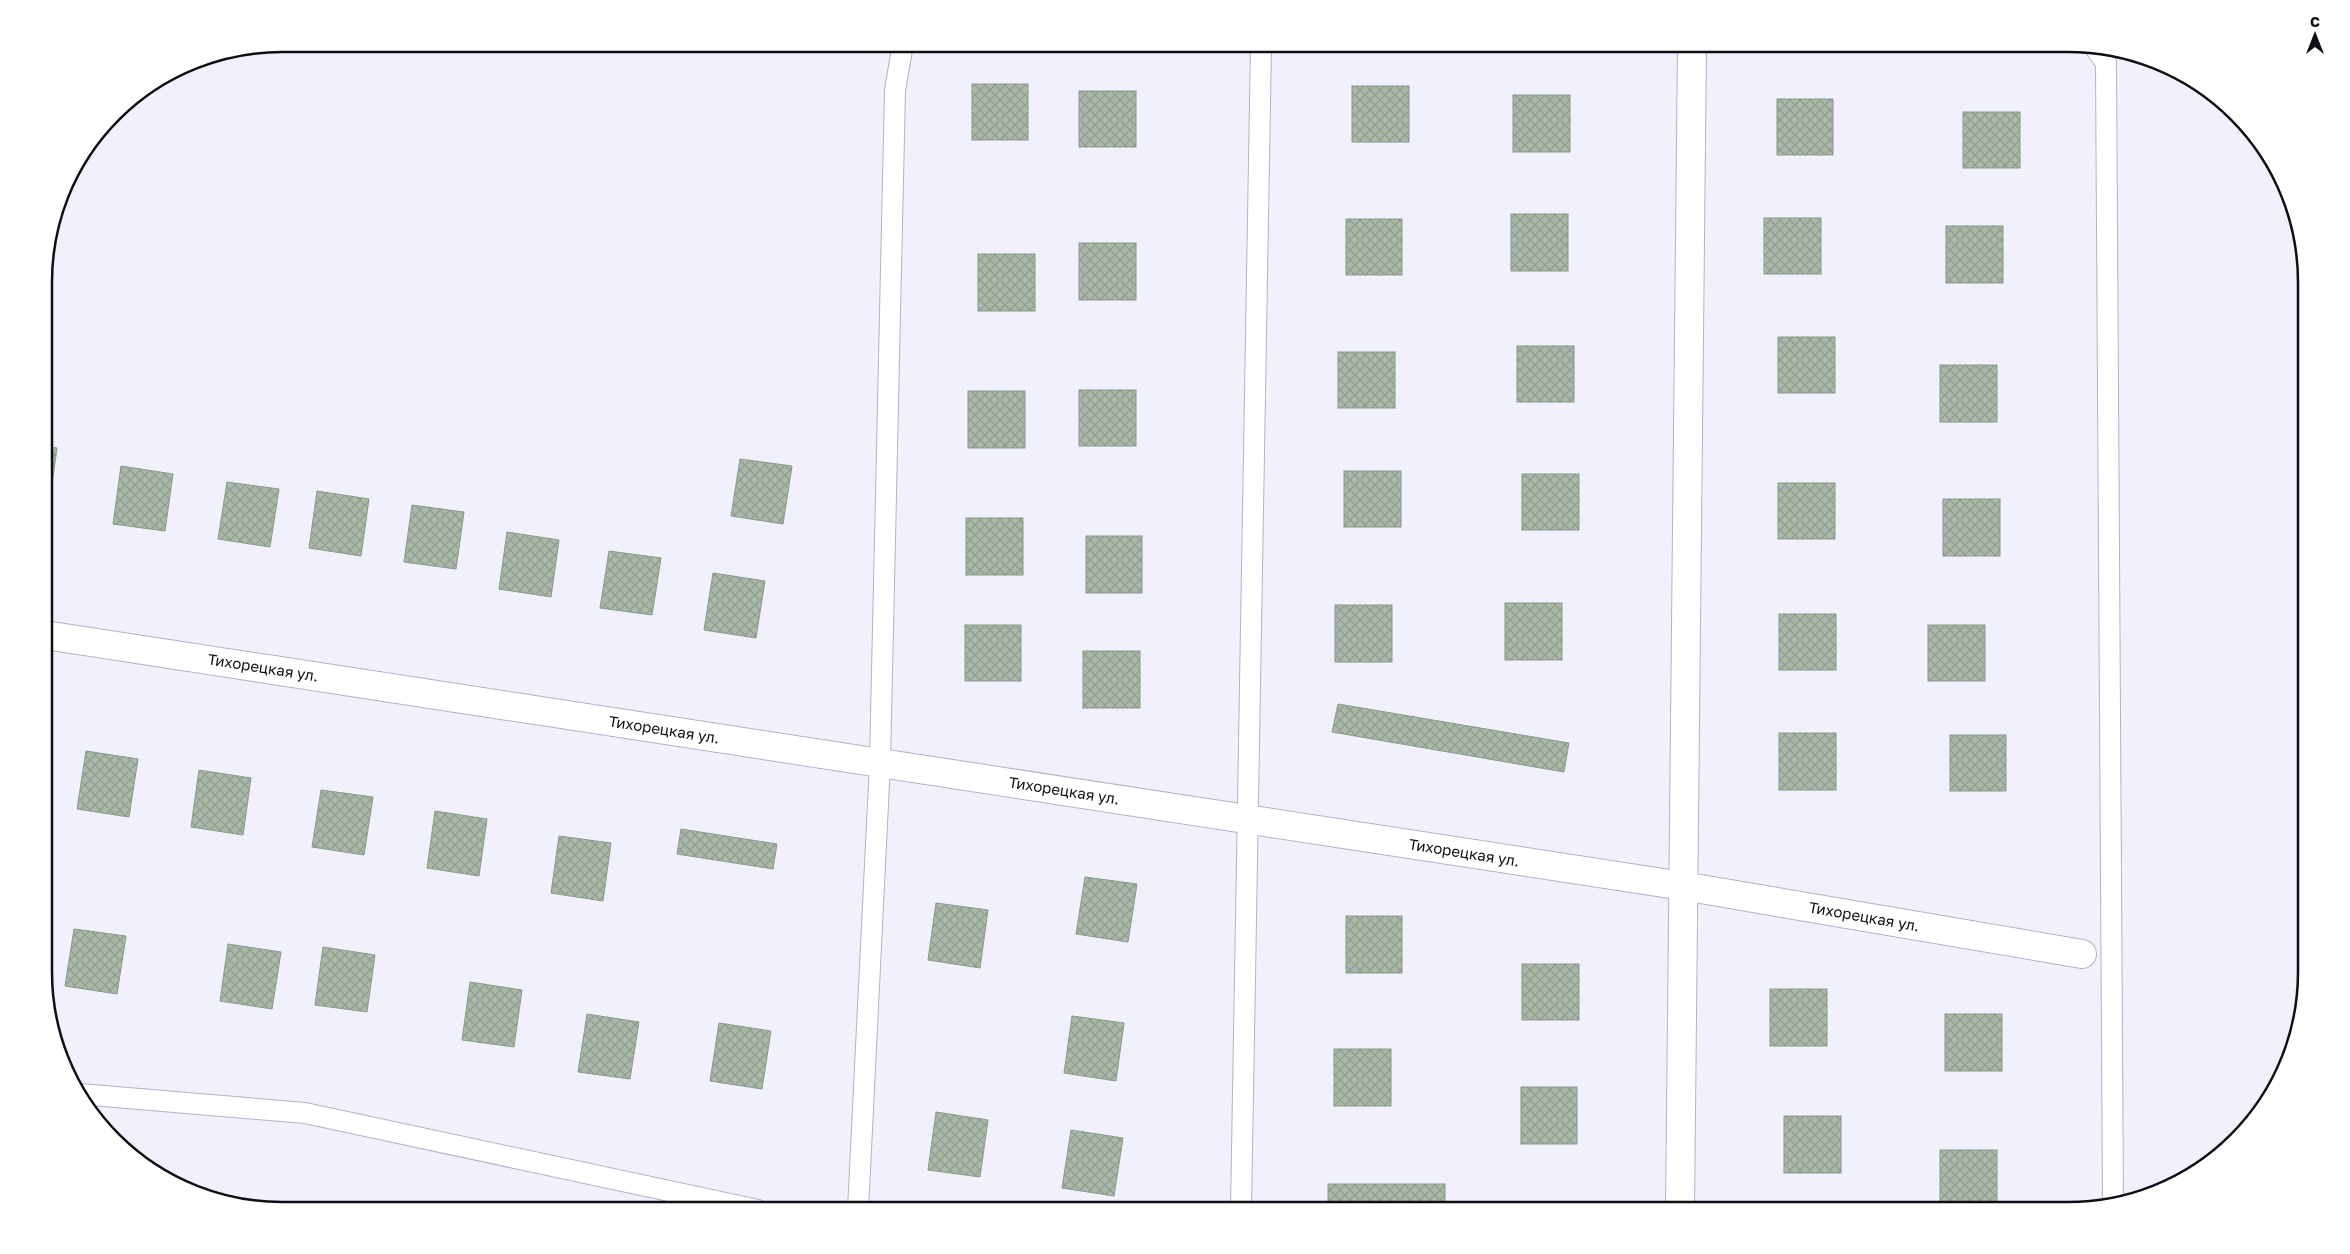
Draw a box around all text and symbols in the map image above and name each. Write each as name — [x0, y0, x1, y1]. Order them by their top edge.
north arrow — [2290, 10, 2340, 60]
text: С — [2310, 13, 2320, 30]
street label: Тихорецкая ул. — [206, 649, 320, 685]
street label: Тихорецкая ул. — [607, 711, 721, 747]
street label: Тихорецкая ул. — [1007, 772, 1121, 808]
street label: Тихорецкая ул. — [1407, 834, 1521, 870]
street label: Тихорецкая ул. — [1808, 897, 1921, 935]

